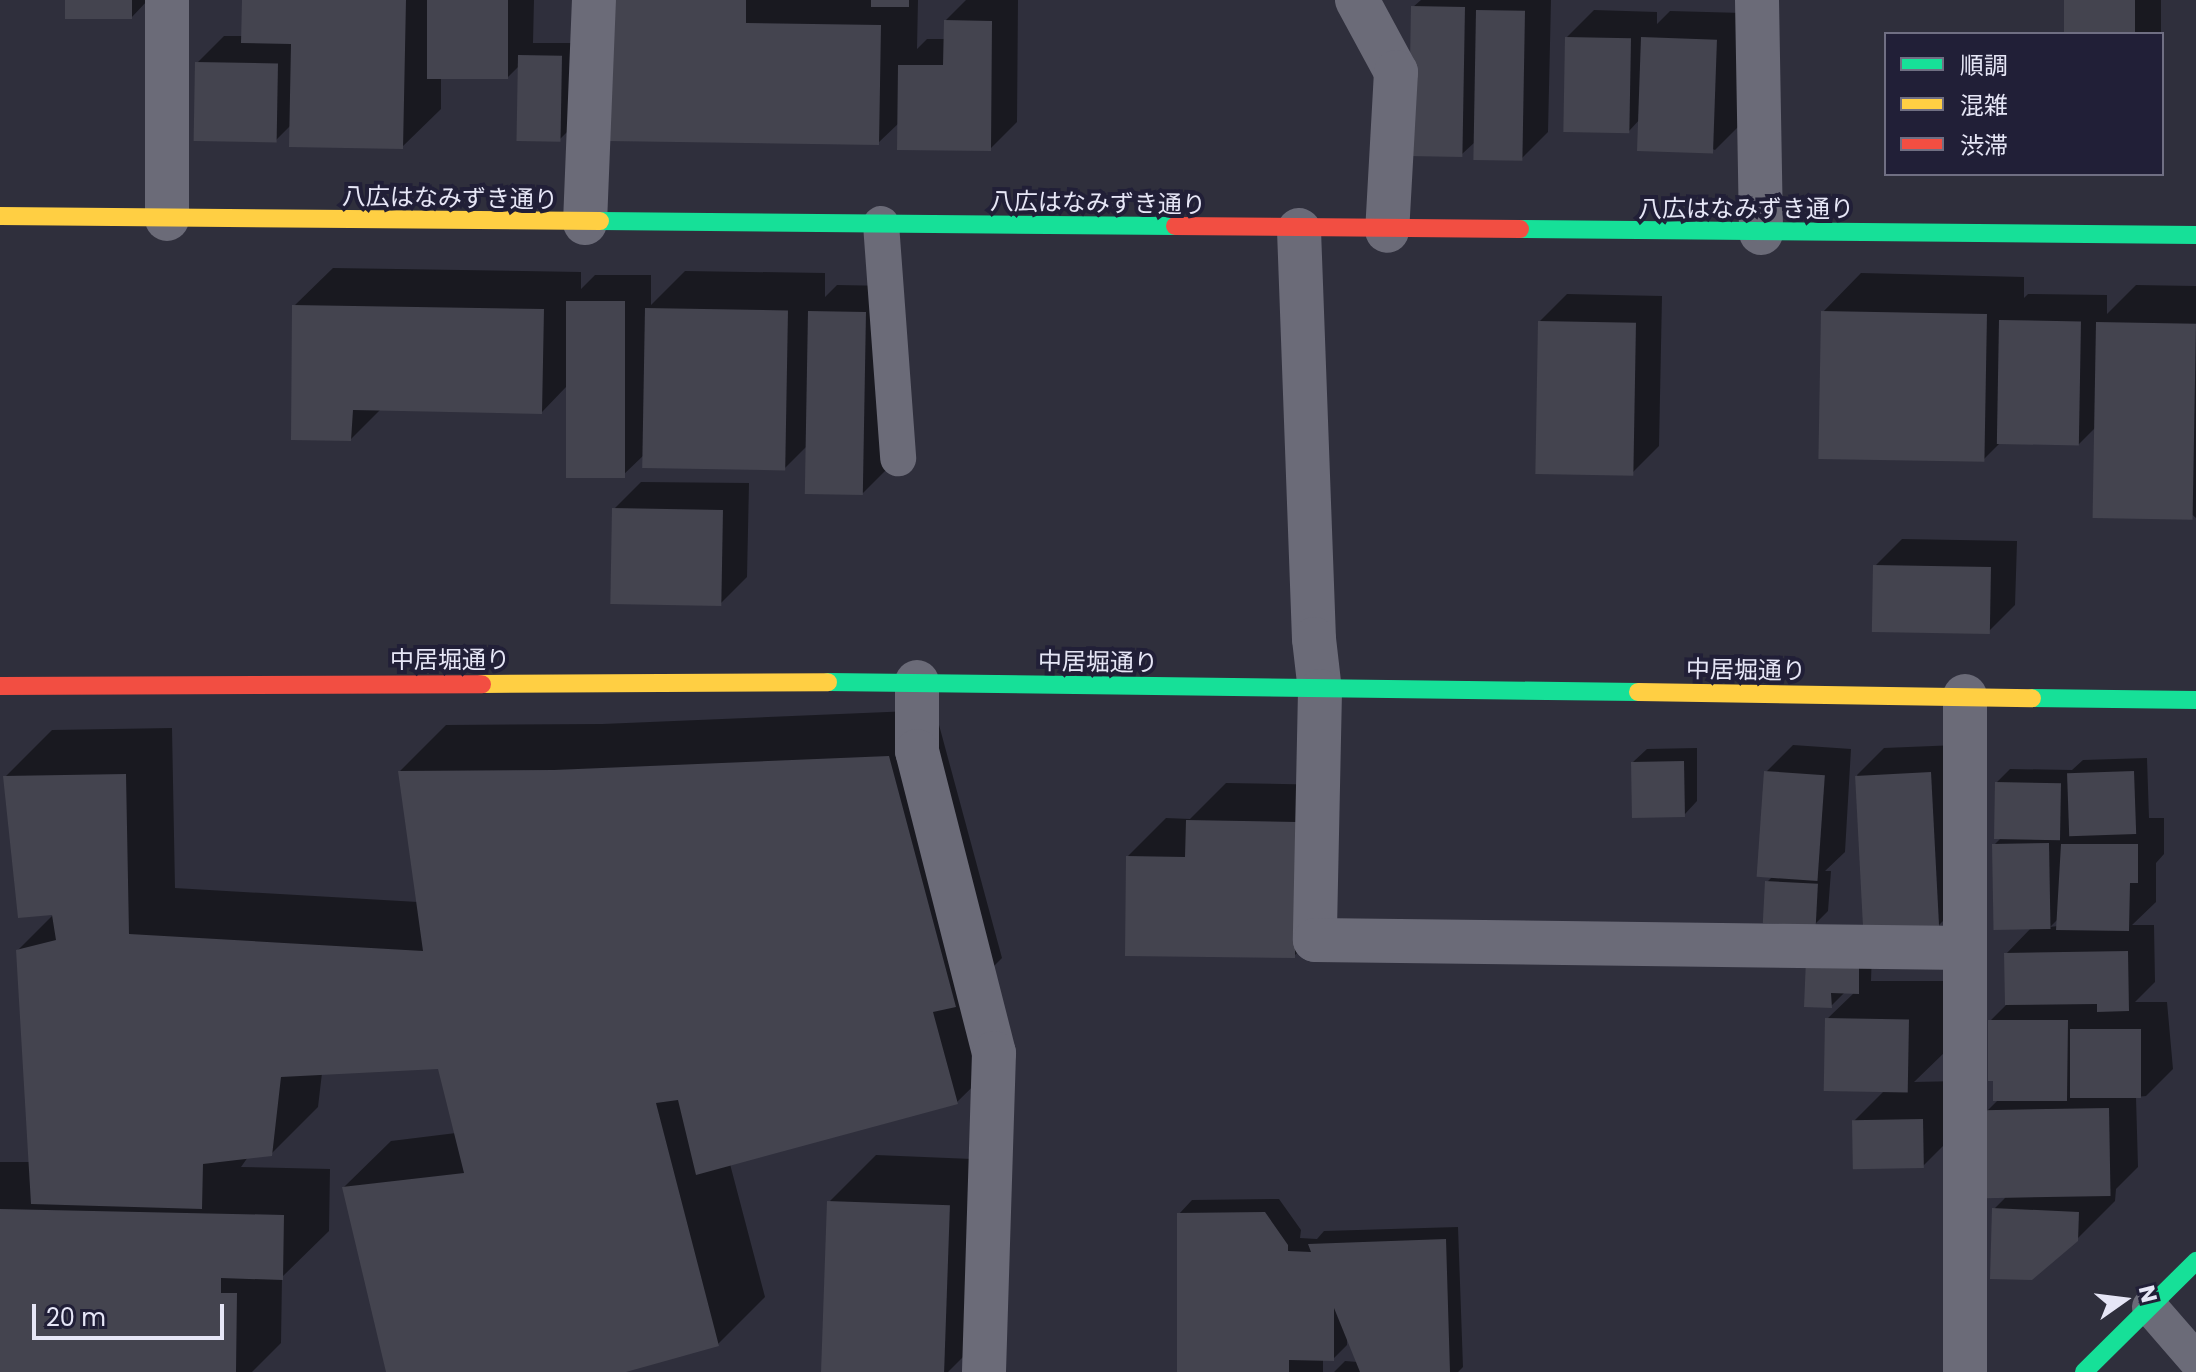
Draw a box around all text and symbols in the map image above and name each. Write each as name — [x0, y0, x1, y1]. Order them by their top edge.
legend — [1884, 32, 2164, 176]
text: 順調 — [1960, 49, 2008, 82]
text: 混雑 — [1960, 89, 2008, 122]
text: 渋滞 — [1960, 129, 2008, 162]
street label: 八広はなみずき通り — [342, 182, 558, 214]
street label: 八広はなみずき通り — [990, 187, 1206, 219]
street label: 八広はなみずき通り — [1638, 195, 1854, 223]
street label: 中居堀通り — [390, 646, 510, 674]
street label: 中居堀通り — [1038, 647, 1158, 677]
street label: 中居堀通り — [1686, 655, 1806, 685]
north arrow — [2084, 1260, 2164, 1340]
text: N — [2131, 1282, 2165, 1306]
scale bar — [36, 1288, 228, 1338]
text: 20 m — [46, 1301, 106, 1334]

